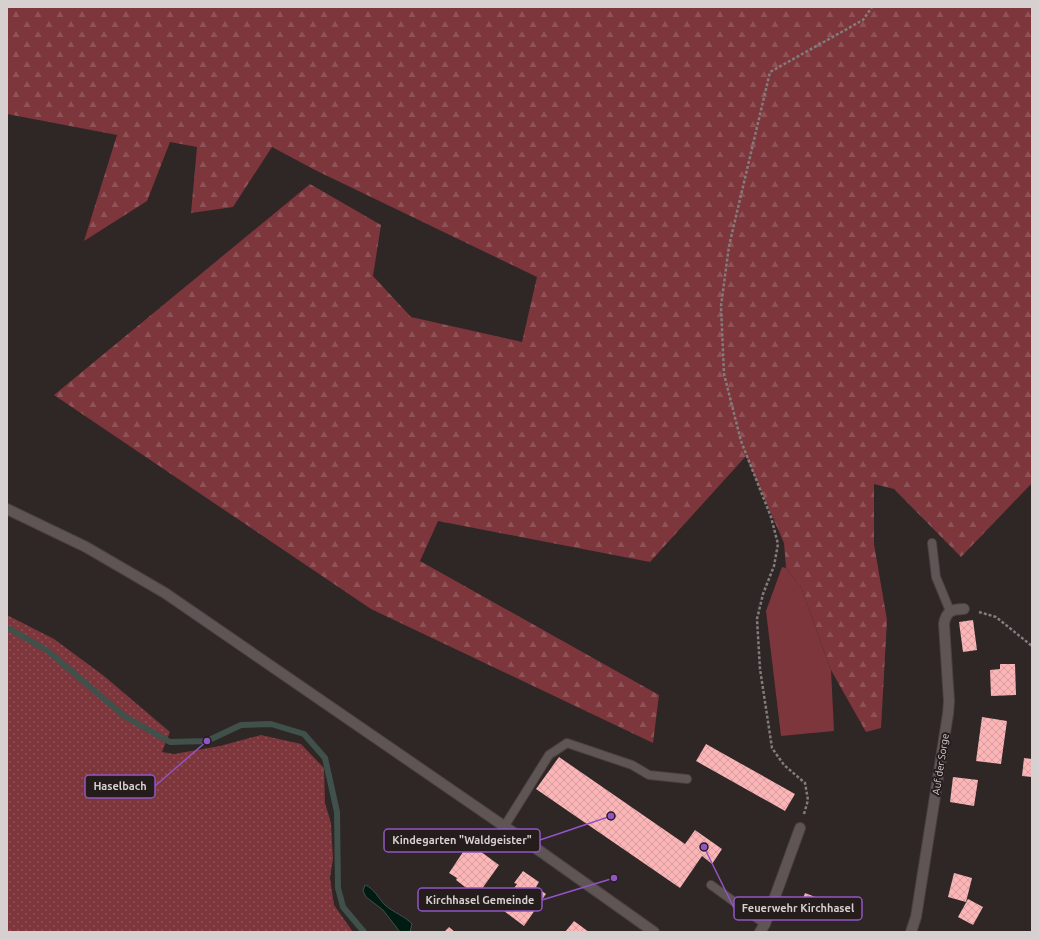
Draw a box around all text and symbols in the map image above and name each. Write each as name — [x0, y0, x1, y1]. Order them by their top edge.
street label: Auf der Sorge — [930, 733, 951, 796]
callout: Haselbach — [85, 775, 155, 798]
text: Haselbach — [93, 780, 147, 792]
callout: Kindegarten "Waldgeister" — [384, 829, 540, 852]
text: Kindegarten "Waldgeister" — [392, 834, 532, 846]
callout: Kirchhasel Gemeinde — [418, 888, 542, 911]
text: Kirchhasel Gemeinde — [426, 894, 534, 906]
callout: Feuerwehr Kirchhasel — [734, 897, 862, 920]
text: Feuerwehr Kirchhasel — [742, 902, 855, 914]

